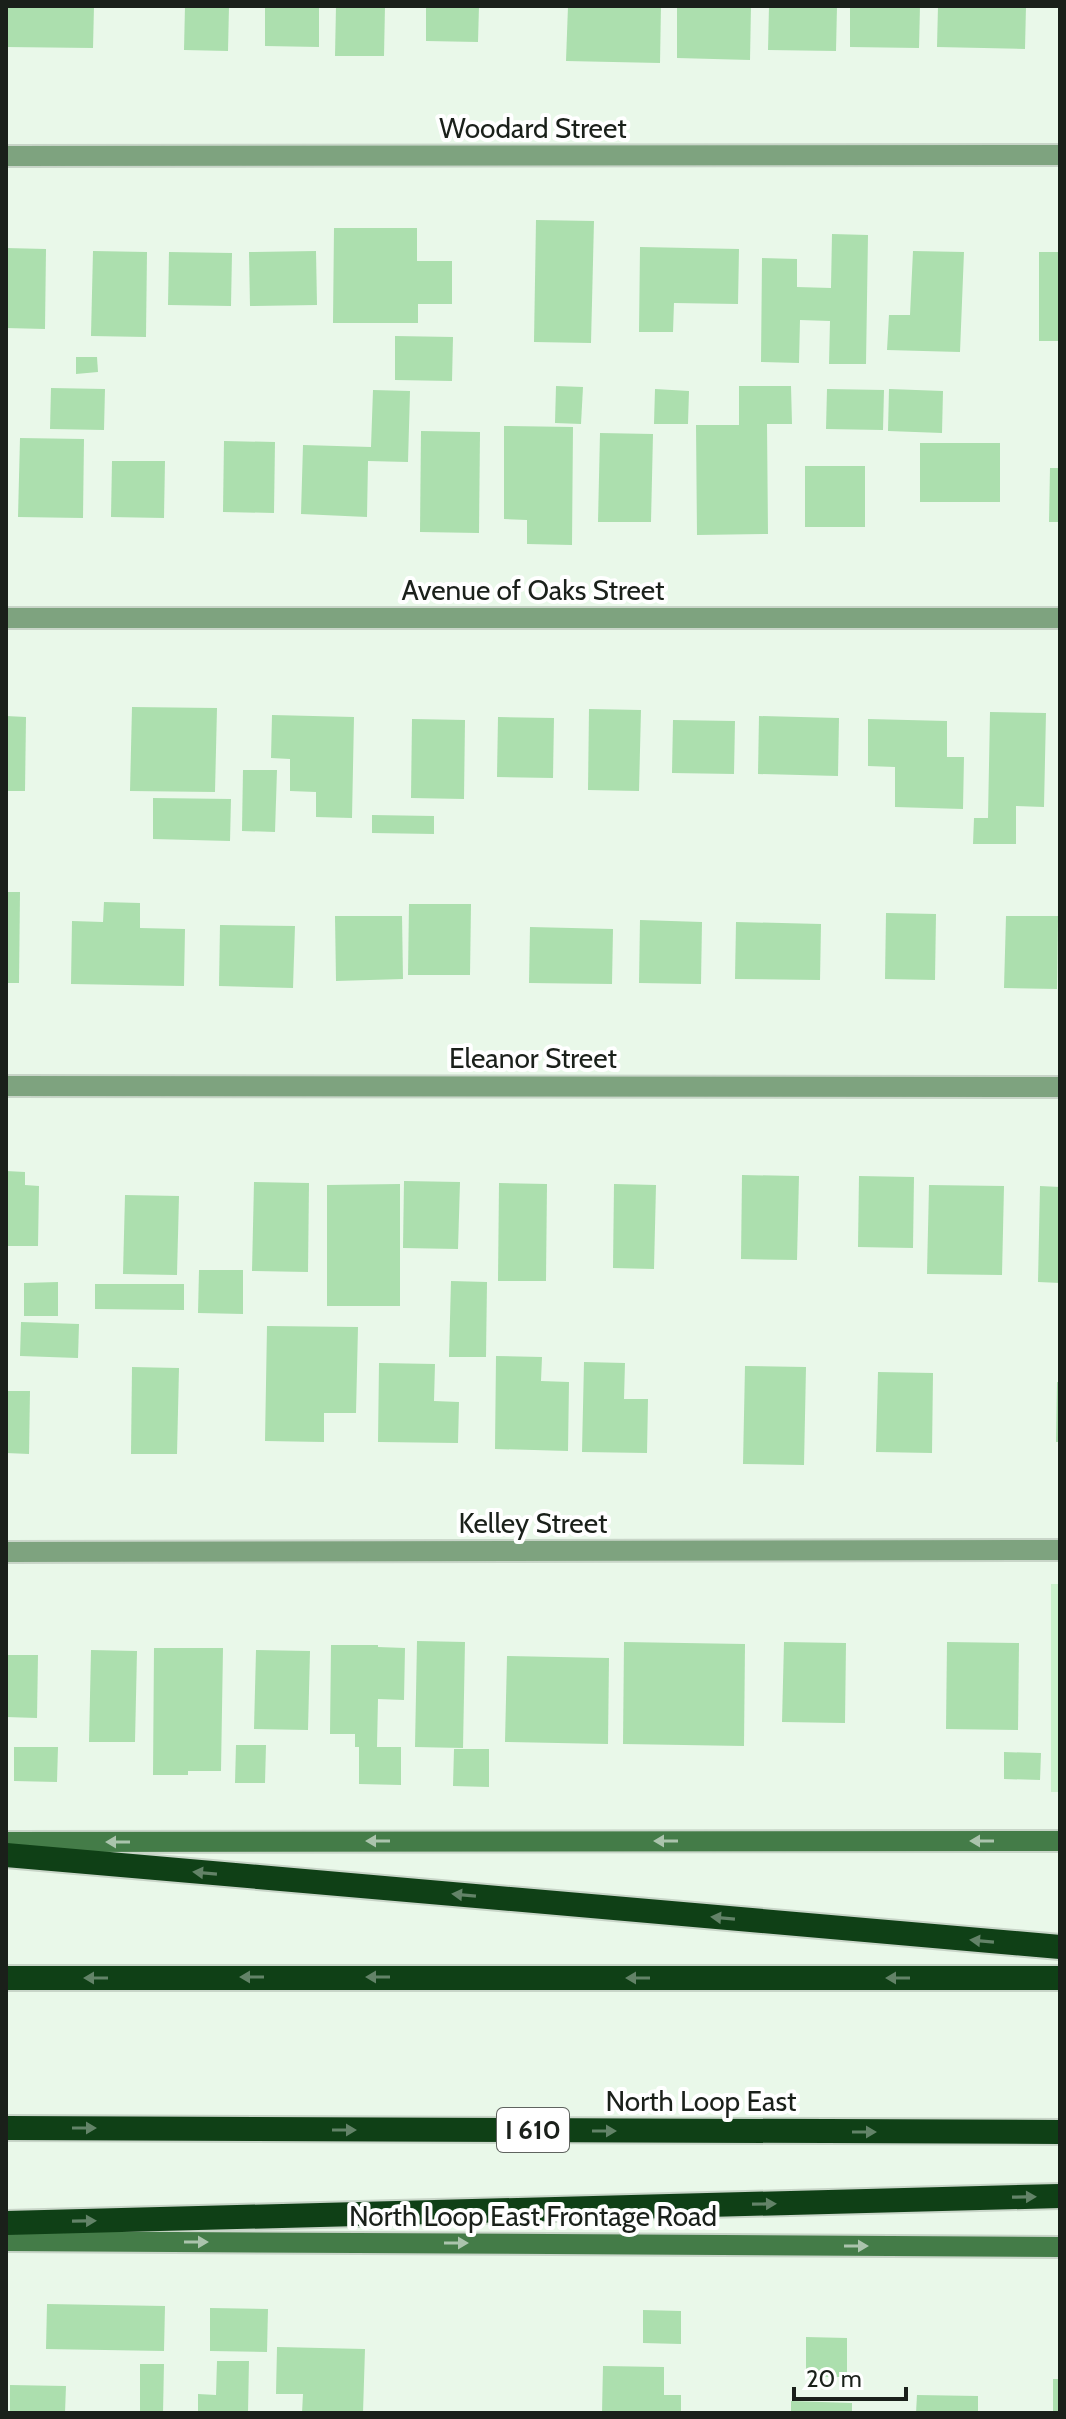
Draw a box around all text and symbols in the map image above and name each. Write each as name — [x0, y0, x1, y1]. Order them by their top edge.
street label: Woodard Street — [439, 111, 627, 145]
street label: Avenue of Oaks Street — [401, 573, 665, 607]
street label: Eleanor Street — [449, 1041, 617, 1075]
street label: Kelley Street — [459, 1506, 607, 1540]
one-way arrow — [365, 1835, 390, 1847]
one-way arrow — [653, 1835, 678, 1847]
one-way arrow — [969, 1835, 994, 1847]
one-way arrow — [105, 1836, 130, 1848]
one-way arrow — [192, 1866, 217, 1879]
one-way arrow — [451, 1889, 476, 1902]
one-way arrow — [710, 1911, 735, 1924]
one-way arrow — [969, 1934, 994, 1947]
one-way arrow — [239, 1971, 264, 1983]
one-way arrow — [365, 1971, 390, 1983]
one-way arrow — [83, 1972, 108, 1984]
one-way arrow — [625, 1972, 650, 1984]
one-way arrow — [885, 1972, 910, 1984]
street label: North Loop East — [606, 2084, 796, 2118]
road number: I 610 — [497, 2108, 569, 2152]
one-way arrow — [72, 2122, 97, 2135]
one-way arrow — [332, 2123, 357, 2136]
one-way arrow — [592, 2125, 617, 2137]
one-way arrow — [852, 2126, 877, 2138]
one-way arrow — [1012, 2191, 1037, 2204]
one-way arrow — [752, 2197, 777, 2210]
street label: North Loop East Frontage Road — [349, 2199, 717, 2233]
one-way arrow — [72, 2215, 97, 2227]
one-way arrow — [184, 2236, 209, 2248]
one-way arrow — [444, 2237, 469, 2249]
one-way arrow — [844, 2240, 869, 2252]
scale bar — [794, 2351, 906, 2401]
text: 20 m — [806, 2364, 862, 2393]

